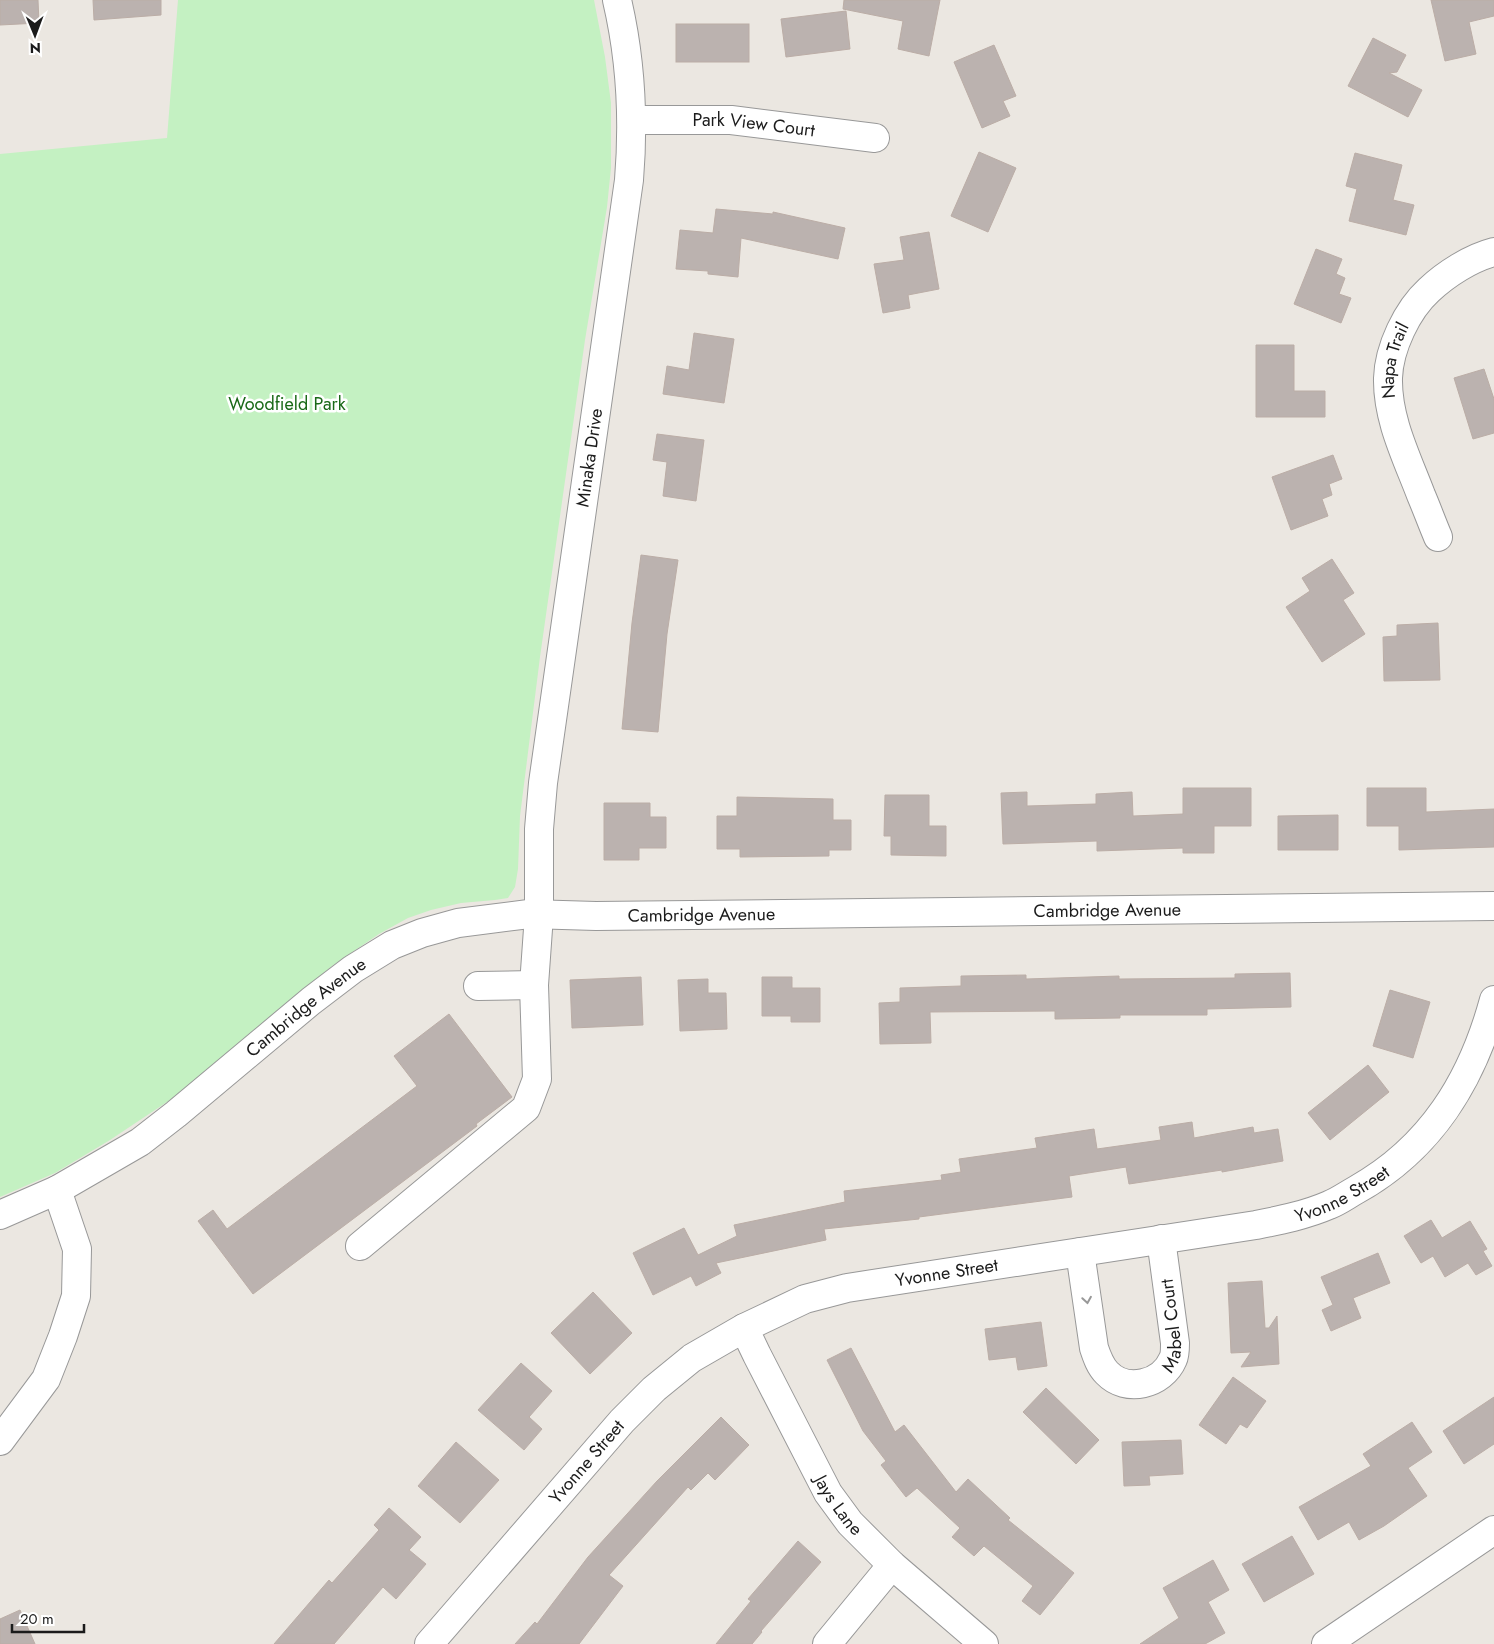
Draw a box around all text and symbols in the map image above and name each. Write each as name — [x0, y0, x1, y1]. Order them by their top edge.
north arrow — [10, 10, 60, 60]
text: N — [29, 38, 41, 58]
street label: Park View Court — [693, 107, 817, 143]
street label: Napa Trail — [1375, 318, 1415, 400]
park label: Woodfield Park — [228, 391, 346, 417]
street label: Minaka Drive — [570, 407, 609, 509]
street label: Cambridge Avenue — [1033, 896, 1181, 924]
street label: Cambridge Avenue — [627, 901, 775, 929]
street label: Cambridge Avenue — [240, 951, 371, 1063]
street label: Yvonne Street — [1292, 1159, 1395, 1229]
street label: Yvonne Street — [893, 1252, 1000, 1293]
street label: Mabel Court — [1153, 1277, 1188, 1378]
one-way arrow — [1081, 1296, 1092, 1304]
street label: Yvonne Street — [543, 1414, 631, 1509]
street label: Jays Lane — [807, 1469, 868, 1541]
scale bar — [12, 1602, 85, 1634]
text: 20 m — [20, 1608, 54, 1630]

